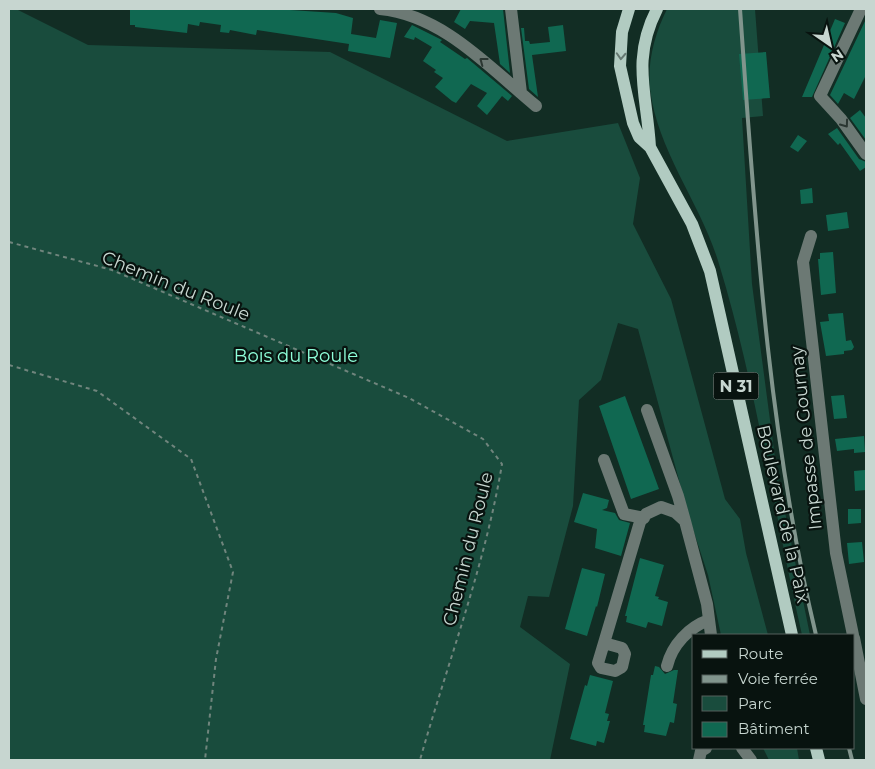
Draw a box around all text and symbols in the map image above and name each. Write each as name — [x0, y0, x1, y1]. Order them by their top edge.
north arrow — [805, 20, 855, 70]
text: N — [828, 45, 847, 66]
one-way arrow — [615, 53, 626, 61]
one-way arrow — [480, 59, 489, 67]
one-way arrow — [839, 118, 848, 128]
street label: Chemin du Roule — [99, 246, 253, 326]
park label: Bois du Roule — [234, 345, 358, 367]
street label: Impasse de Gournay — [785, 345, 827, 531]
road number: N 31 — [714, 372, 758, 400]
street label: Boulevard de la Paix — [752, 423, 814, 606]
street label: Chemin du Roule — [438, 470, 498, 628]
legend — [692, 634, 855, 749]
text: Route — [738, 644, 783, 663]
text: Voie ferrée — [738, 669, 818, 688]
text: Parc — [738, 694, 772, 713]
text: Bâtiment — [738, 719, 810, 738]

